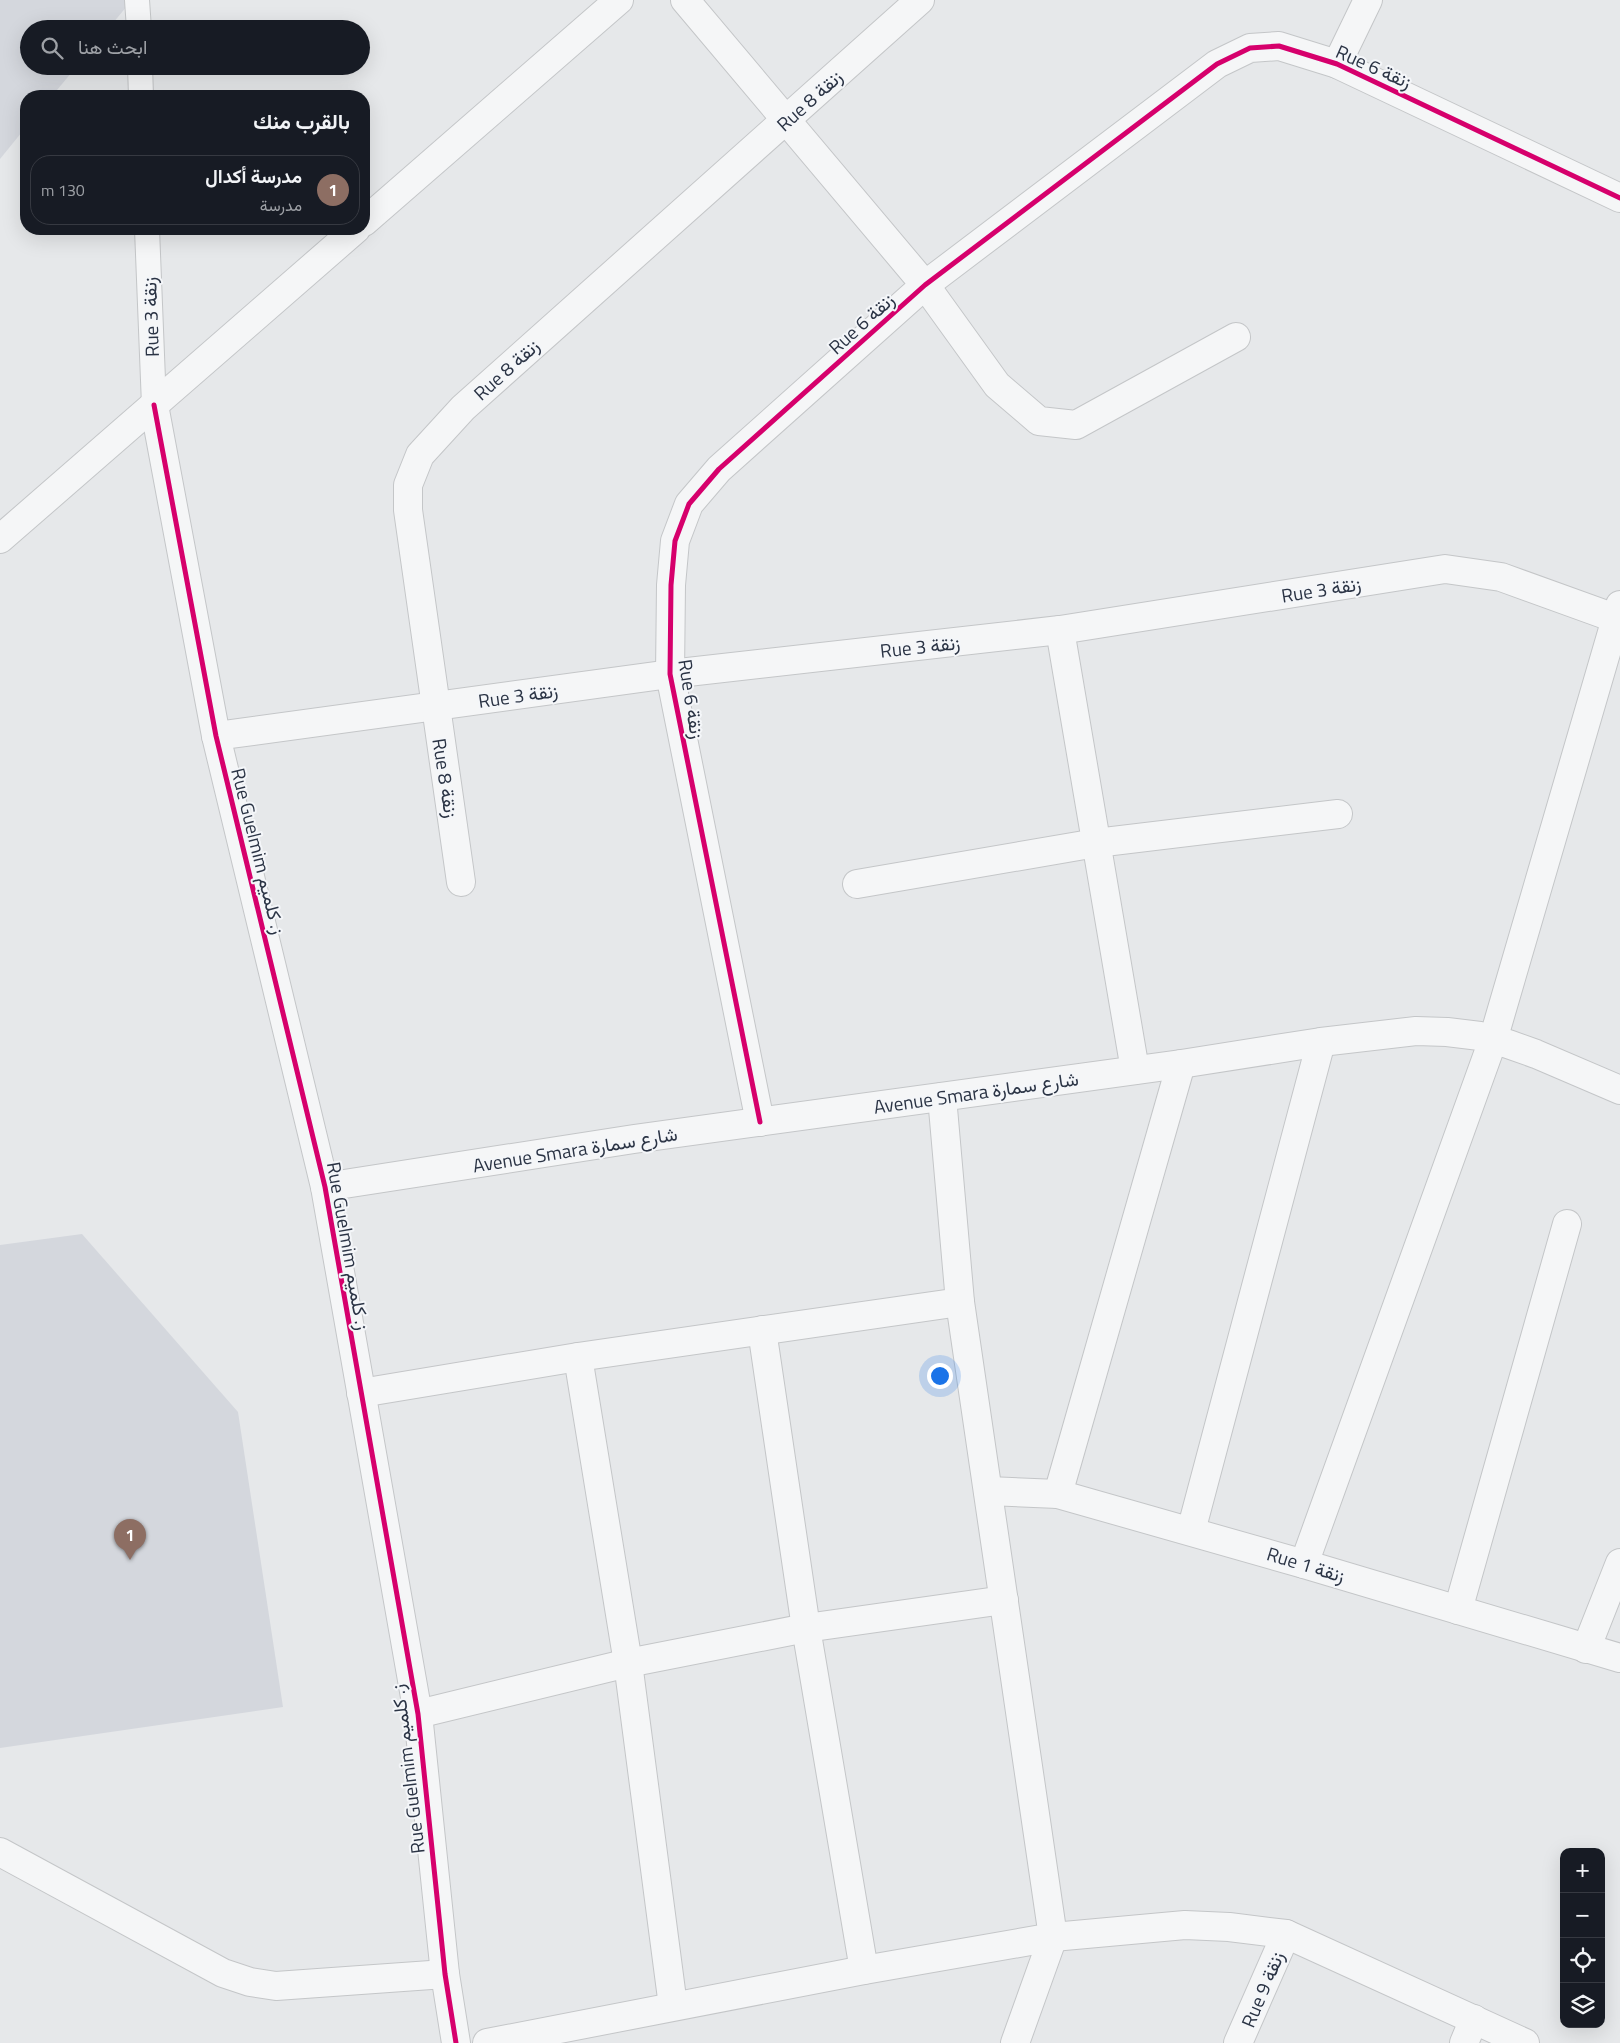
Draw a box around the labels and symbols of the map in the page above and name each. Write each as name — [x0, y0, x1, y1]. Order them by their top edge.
street label: Rue 6 زنقة — [1331, 36, 1417, 96]
street label: Rue 8 زنقة — [769, 62, 849, 138]
street label: Rue 3 زنقة — [134, 276, 166, 358]
street label: Rue 6 زنقة — [821, 285, 901, 361]
street label: Rue 8 زنقة — [466, 331, 546, 407]
street label: Rue 3 زنقة — [1279, 568, 1363, 610]
street label: Rue 3 زنقة — [879, 627, 961, 665]
street label: Rue 6 زنقة — [671, 657, 713, 741]
street label: Rue 3 زنقة — [476, 675, 560, 715]
street label: Rue 8 زنقة — [425, 736, 467, 820]
street label: Rue Guelmim ز. كلميم — [224, 765, 294, 937]
street label: Avenue Smara شارع سمارة — [872, 1063, 1080, 1121]
street label: Avenue Smara شارع سمارة — [471, 1119, 679, 1179]
street label: Rue Guelmim ز. كلميم — [320, 1160, 378, 1332]
your location — [927, 1363, 953, 1389]
pin: 1 — [114, 1519, 146, 1560]
street label: Rue 1 زنقة — [1263, 1538, 1349, 1590]
street label: Rue Guelmim ز. كلميم — [382, 1683, 432, 1855]
street label: Rue 9 زنقة — [1233, 1946, 1291, 2032]

